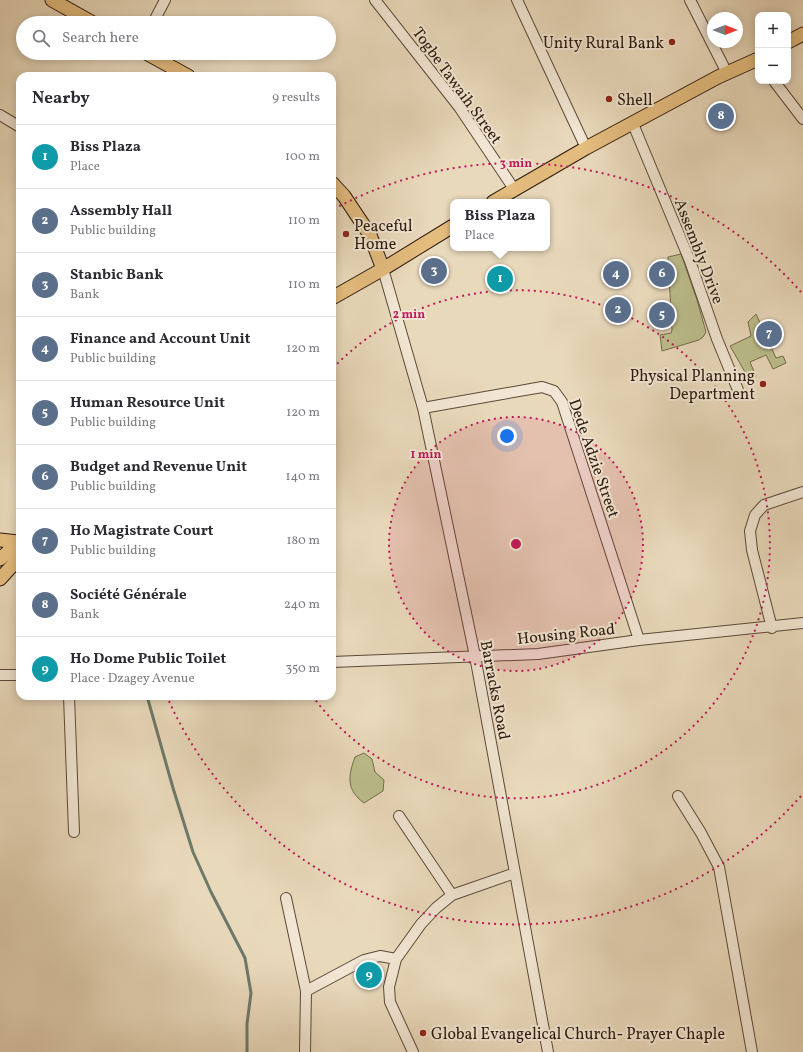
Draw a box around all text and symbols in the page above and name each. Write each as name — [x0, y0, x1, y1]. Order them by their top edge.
north arrow — [707, 12, 743, 48]
map controls — [755, 12, 791, 84]
button: + — [755, 12, 791, 48]
search box — [16, 16, 336, 60]
street label: Togbe Tawaih Street — [406, 23, 507, 149]
icon: search — [30, 27, 52, 49]
text: Search here — [62, 28, 139, 49]
place label: Unity Rural Bank — [543, 33, 664, 55]
marker: Unity Rural Bank — [667, 37, 677, 47]
button: − — [755, 48, 791, 84]
text: Nearby — [32, 87, 90, 110]
text: 9 results — [272, 89, 320, 107]
place label: Shell — [617, 90, 653, 112]
marker: Shell — [604, 94, 614, 104]
pin: 8 — [708, 101, 734, 131]
text: Biss Plaza — [70, 137, 141, 158]
text: 1 — [42, 148, 48, 166]
text: 100 m — [285, 148, 320, 166]
text: 3 min — [500, 156, 532, 172]
text: Place — [70, 158, 100, 176]
street label: Assembly Drive — [668, 196, 728, 307]
popup — [450, 199, 550, 251]
text: Assembly Hall — [70, 201, 172, 222]
text: Biss Plaza — [465, 206, 535, 227]
text: 2 — [42, 212, 48, 230]
text: 110 m — [288, 212, 320, 230]
place label: Peaceful Home — [354, 216, 413, 256]
text: Public building — [70, 222, 156, 240]
text: Place — [465, 227, 494, 245]
marker: Peaceful Home — [341, 229, 351, 239]
pin: 3 — [421, 256, 447, 286]
pin: 4 — [603, 259, 629, 289]
pin: 6 — [649, 259, 675, 289]
pin: 1 — [487, 264, 513, 294]
text: Stanbic Bank — [70, 265, 163, 286]
text: 3 — [42, 276, 48, 294]
text: 110 m — [288, 276, 320, 294]
text: Bank — [70, 286, 99, 304]
pin: 2 — [605, 295, 631, 325]
pin: 5 — [649, 300, 675, 330]
text: 2 min — [393, 307, 425, 323]
pin: 7 — [756, 319, 782, 349]
text: Finance and Account Unit — [70, 329, 251, 350]
text: 4 — [41, 340, 49, 358]
text: 120 m — [286, 340, 320, 358]
text: Public building — [70, 350, 156, 368]
place label: Physical Planning Department — [630, 366, 755, 406]
marker: Physical Planning Department — [758, 379, 768, 389]
text: Human Resource Unit — [70, 393, 225, 414]
street label: Dede Adzie Street — [562, 396, 624, 521]
text: 5 — [42, 404, 48, 422]
text: 120 m — [286, 404, 320, 422]
text: Public building — [70, 414, 156, 432]
your location — [497, 426, 517, 446]
text: 1 min — [411, 447, 442, 463]
text: Budget and Revenue Unit — [70, 457, 247, 478]
text: 6 — [41, 468, 49, 486]
text: 140 m — [286, 468, 320, 486]
text: Public building — [70, 478, 156, 496]
text: Ho Magistrate Court — [70, 521, 213, 542]
text: 7 — [42, 532, 48, 550]
text: 180 m — [286, 532, 320, 550]
centre of rings — [509, 537, 523, 551]
text: Public building — [70, 542, 156, 560]
text: Société Générale — [70, 585, 187, 606]
text: 8 — [41, 596, 49, 614]
text: 240 m — [284, 596, 320, 614]
text: Bank — [70, 606, 99, 624]
street label: Housing Road — [516, 619, 616, 651]
street label: Barracks Road — [474, 639, 514, 742]
text: Ho Dome Public Toilet — [70, 649, 226, 670]
text: 9 — [41, 660, 49, 678]
text: 350 m — [285, 660, 320, 678]
text: Place · Dzagey Avenue — [70, 670, 195, 688]
pin: 9 — [356, 960, 382, 990]
place label: Global Evangelical Church- Prayer Chaple — [431, 1024, 725, 1046]
marker: Global Evangelical Church- Prayer Chaple — [418, 1028, 428, 1038]

